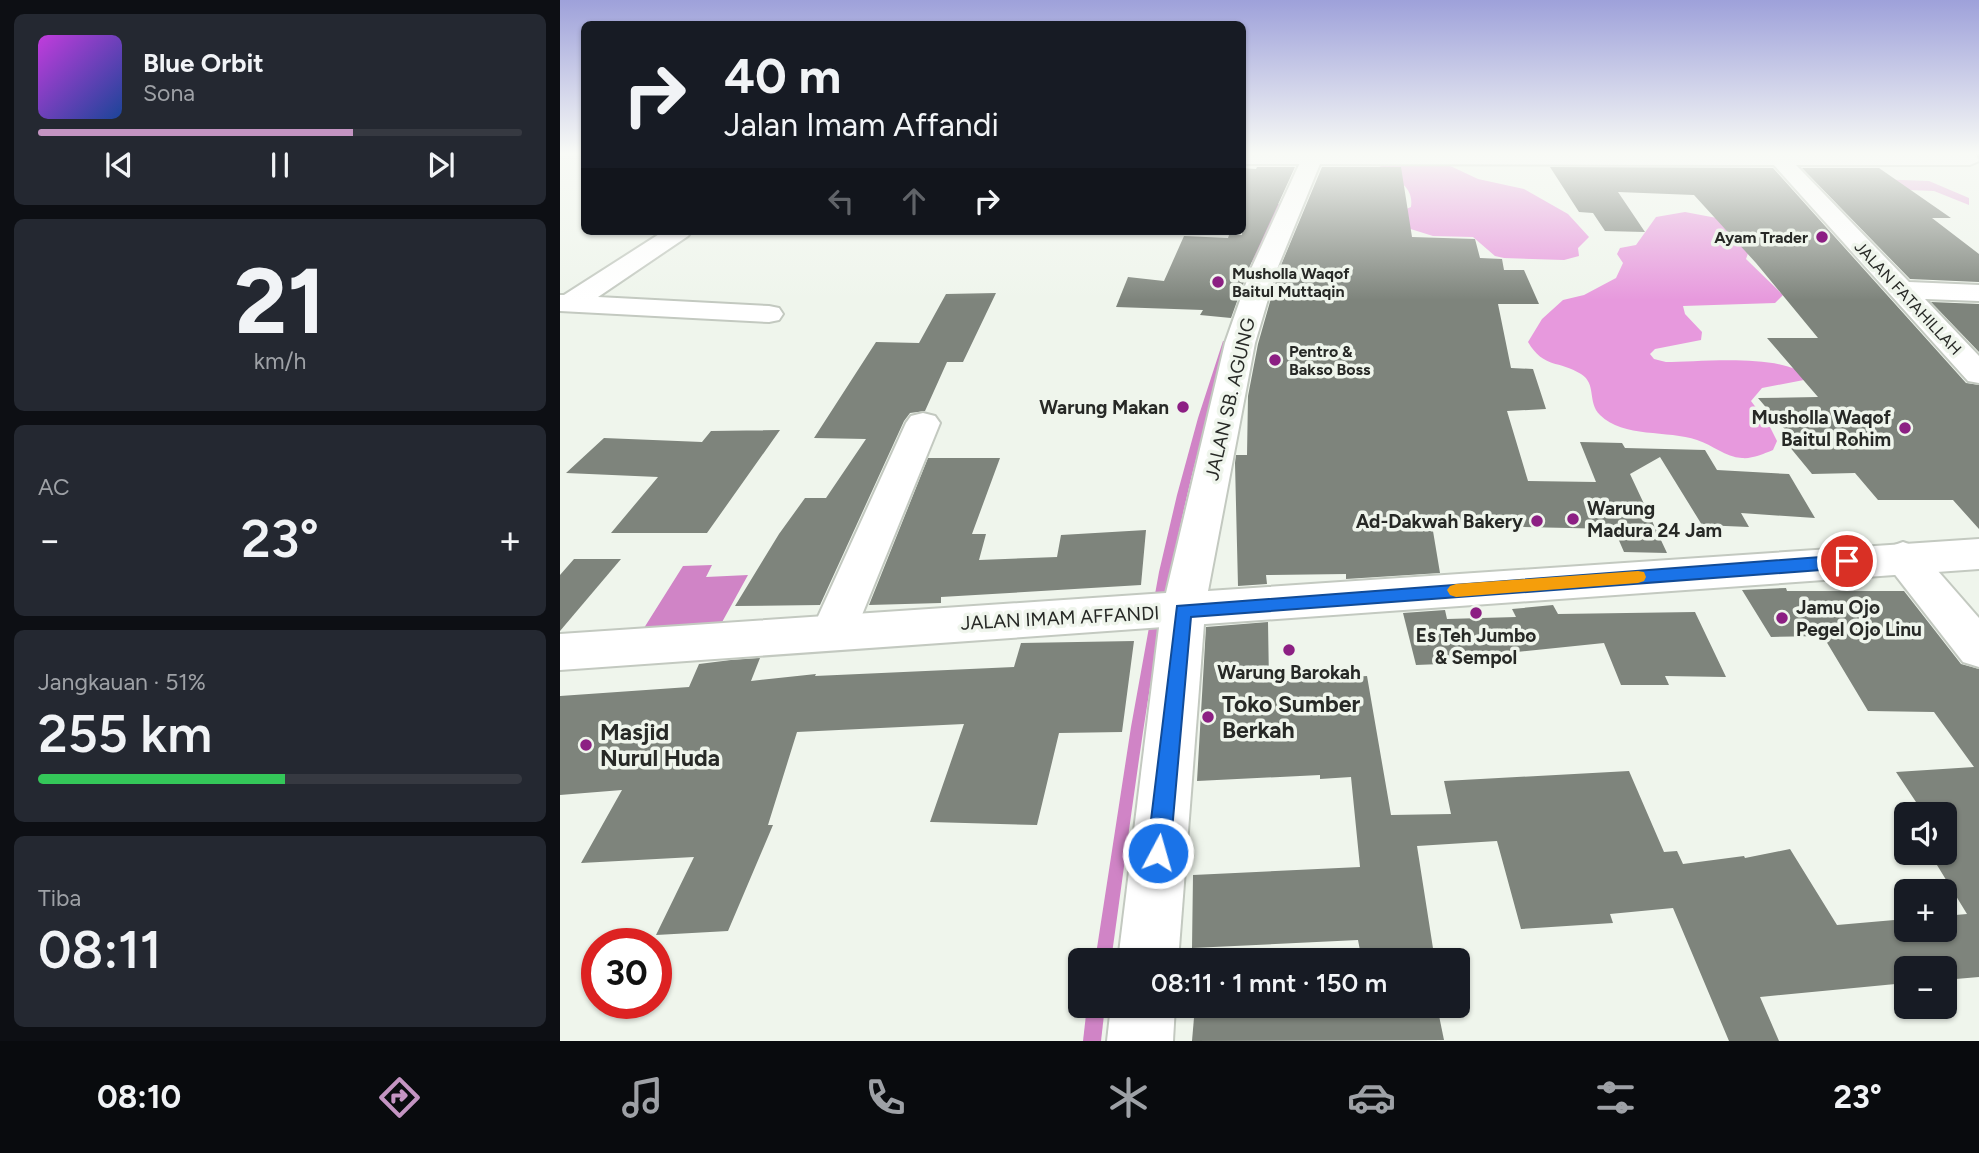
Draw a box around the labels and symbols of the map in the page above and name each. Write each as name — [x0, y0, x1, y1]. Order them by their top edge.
place label: Ayam Trader — [1714, 228, 1808, 247]
marker: Ayam Trader — [1814, 229, 1830, 245]
street label: JALAN FATAHILLAH — [1850, 237, 1966, 359]
place label: Musholla Waqof Baitul Muttaqin — [1232, 264, 1350, 301]
marker: Musholla Waqof Baitul Muttaqin — [1210, 274, 1226, 290]
street label: JALAN SB. AGUNG — [1200, 315, 1260, 483]
place label: Pentro & Bakso Boss — [1289, 342, 1371, 379]
marker: Pentro & Bakso Boss — [1267, 352, 1283, 368]
place label: Warung Makan — [1039, 396, 1169, 419]
marker: Warung Makan — [1175, 399, 1191, 415]
place label: Musholla Waqof Baitul Rohim — [1751, 406, 1892, 451]
marker: Musholla Waqof Baitul Rohim — [1897, 420, 1913, 436]
place label: Warung Madura 24 Jam — [1587, 497, 1722, 542]
place label: Ad-Dakwah Bakery — [1356, 510, 1523, 533]
marker: Warung Madura 24 Jam — [1565, 511, 1581, 527]
marker: Ad-Dakwah Bakery — [1529, 513, 1545, 529]
pin — [1817, 531, 1877, 591]
place label: Jamu Ojo Pegel Ojo Linu — [1796, 596, 1922, 641]
street label: JALAN IMAM AFFANDI — [960, 601, 1160, 635]
marker: Es Teh Jumbo & Sempol — [1468, 605, 1484, 621]
marker: Jamu Ojo Pegel Ojo Linu — [1774, 610, 1790, 626]
place label: Es Teh Jumbo & Sempol — [1416, 624, 1536, 669]
marker: Warung Barokah — [1281, 642, 1297, 658]
place label: Warung Barokah — [1217, 661, 1361, 684]
place label: Toko Sumber Berkah — [1222, 690, 1360, 744]
marker: Toko Sumber Berkah — [1200, 709, 1216, 725]
place label: Masjid Nurul Huda — [600, 718, 720, 772]
marker: Masjid Nurul Huda — [578, 737, 594, 753]
position arrow — [1121, 816, 1195, 890]
speed limit sign: 30 — [581, 928, 672, 1019]

